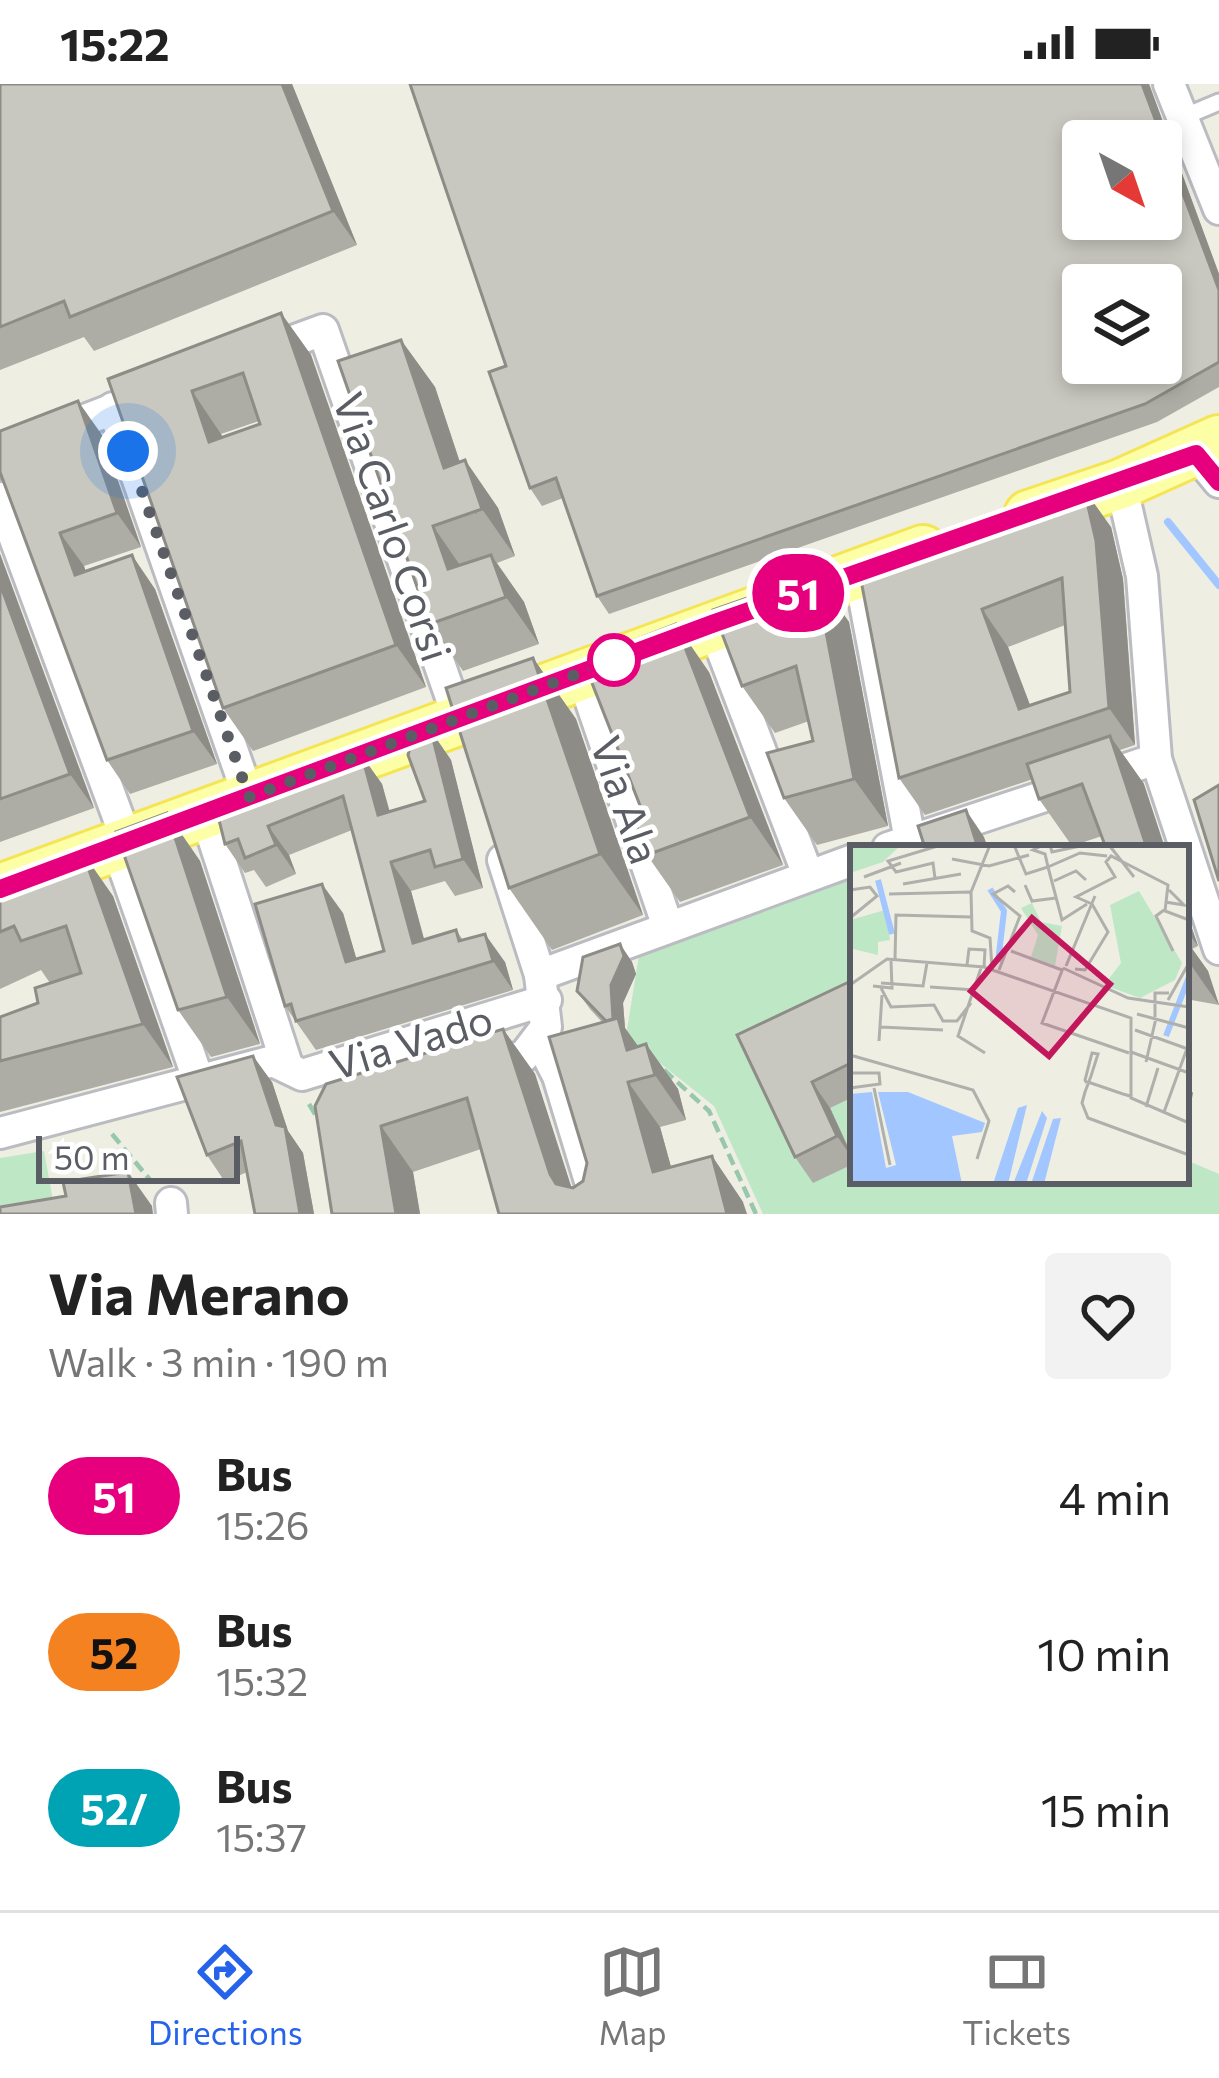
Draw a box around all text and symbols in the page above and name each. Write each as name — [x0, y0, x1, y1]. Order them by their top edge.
text: 15:22 — [60, 15, 170, 70]
north arrow — [1062, 120, 1182, 240]
map controls — [1062, 120, 1182, 384]
button: layers — [1062, 264, 1182, 384]
street label: Via Carlo Corsi — [324, 385, 464, 668]
your location — [98, 421, 158, 481]
line badge: 51 — [744, 554, 852, 632]
text: 51 — [776, 567, 820, 619]
unlabelled marker — [589, 635, 639, 685]
street label: Via Ala — [581, 729, 673, 870]
inset map — [850, 845, 1189, 1184]
street label: Via Vado — [323, 991, 498, 1089]
scale bar — [36, 1130, 240, 1183]
text: 50 m — [54, 1136, 130, 1177]
button: heart — [1045, 1253, 1171, 1379]
text: Via Merano — [48, 1257, 350, 1327]
text: Walk · 3 min · 190 m — [48, 1337, 389, 1385]
text: Bus — [216, 1445, 292, 1500]
text: 4 min — [1059, 1469, 1171, 1524]
text: 51 — [92, 1470, 136, 1522]
text: 15:26 — [216, 1500, 309, 1548]
text: Bus — [216, 1601, 292, 1656]
text: 10 min — [1037, 1625, 1171, 1680]
text: 52 — [90, 1626, 138, 1678]
text: 15:32 — [216, 1656, 308, 1704]
text: Bus — [216, 1757, 292, 1812]
text: 15 min — [1041, 1781, 1171, 1836]
text: 52/ — [80, 1782, 148, 1834]
text: 15:37 — [216, 1812, 307, 1860]
tab: Directions — [148, 1939, 303, 2052]
tab: Map — [598, 1939, 667, 2052]
tab: Tickets — [962, 1939, 1071, 2052]

